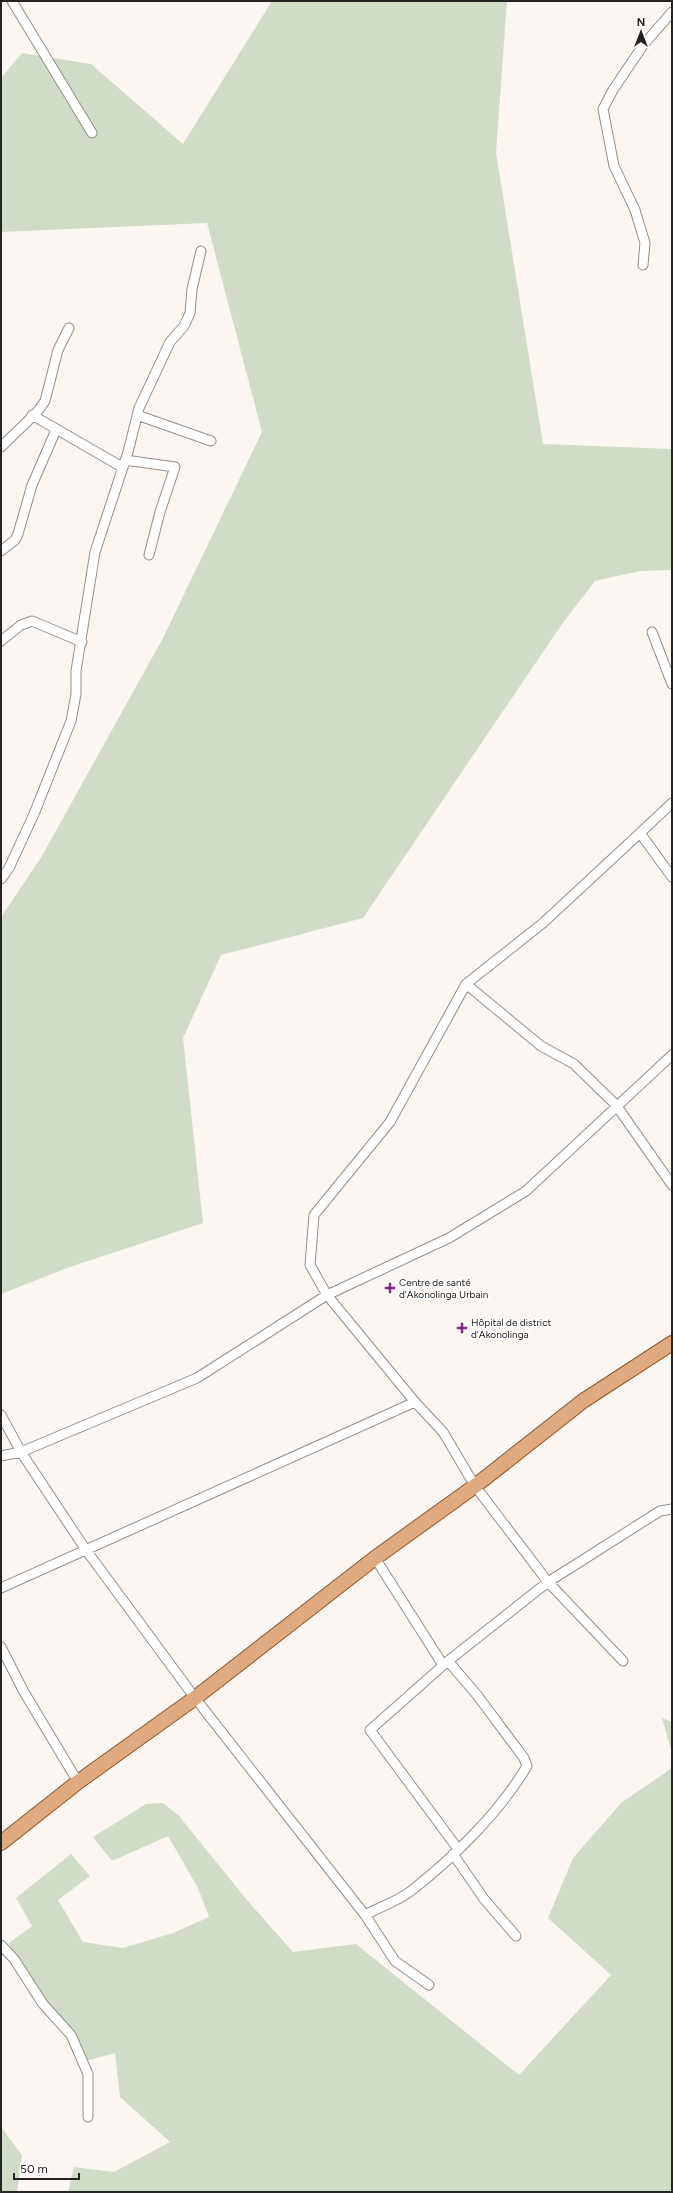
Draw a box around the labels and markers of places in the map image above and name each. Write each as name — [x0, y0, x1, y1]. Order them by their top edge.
place label: Centre de santé d'Akonolinga Urbain — [399, 1276, 489, 1301]
marker: Centre de santé d'Akonolinga Urbain — [384, 1282, 396, 1294]
place label: Hôpital de district d'Akonolinga — [471, 1316, 552, 1341]
marker: Hôpital de district d'Akonolinga — [456, 1322, 468, 1334]

